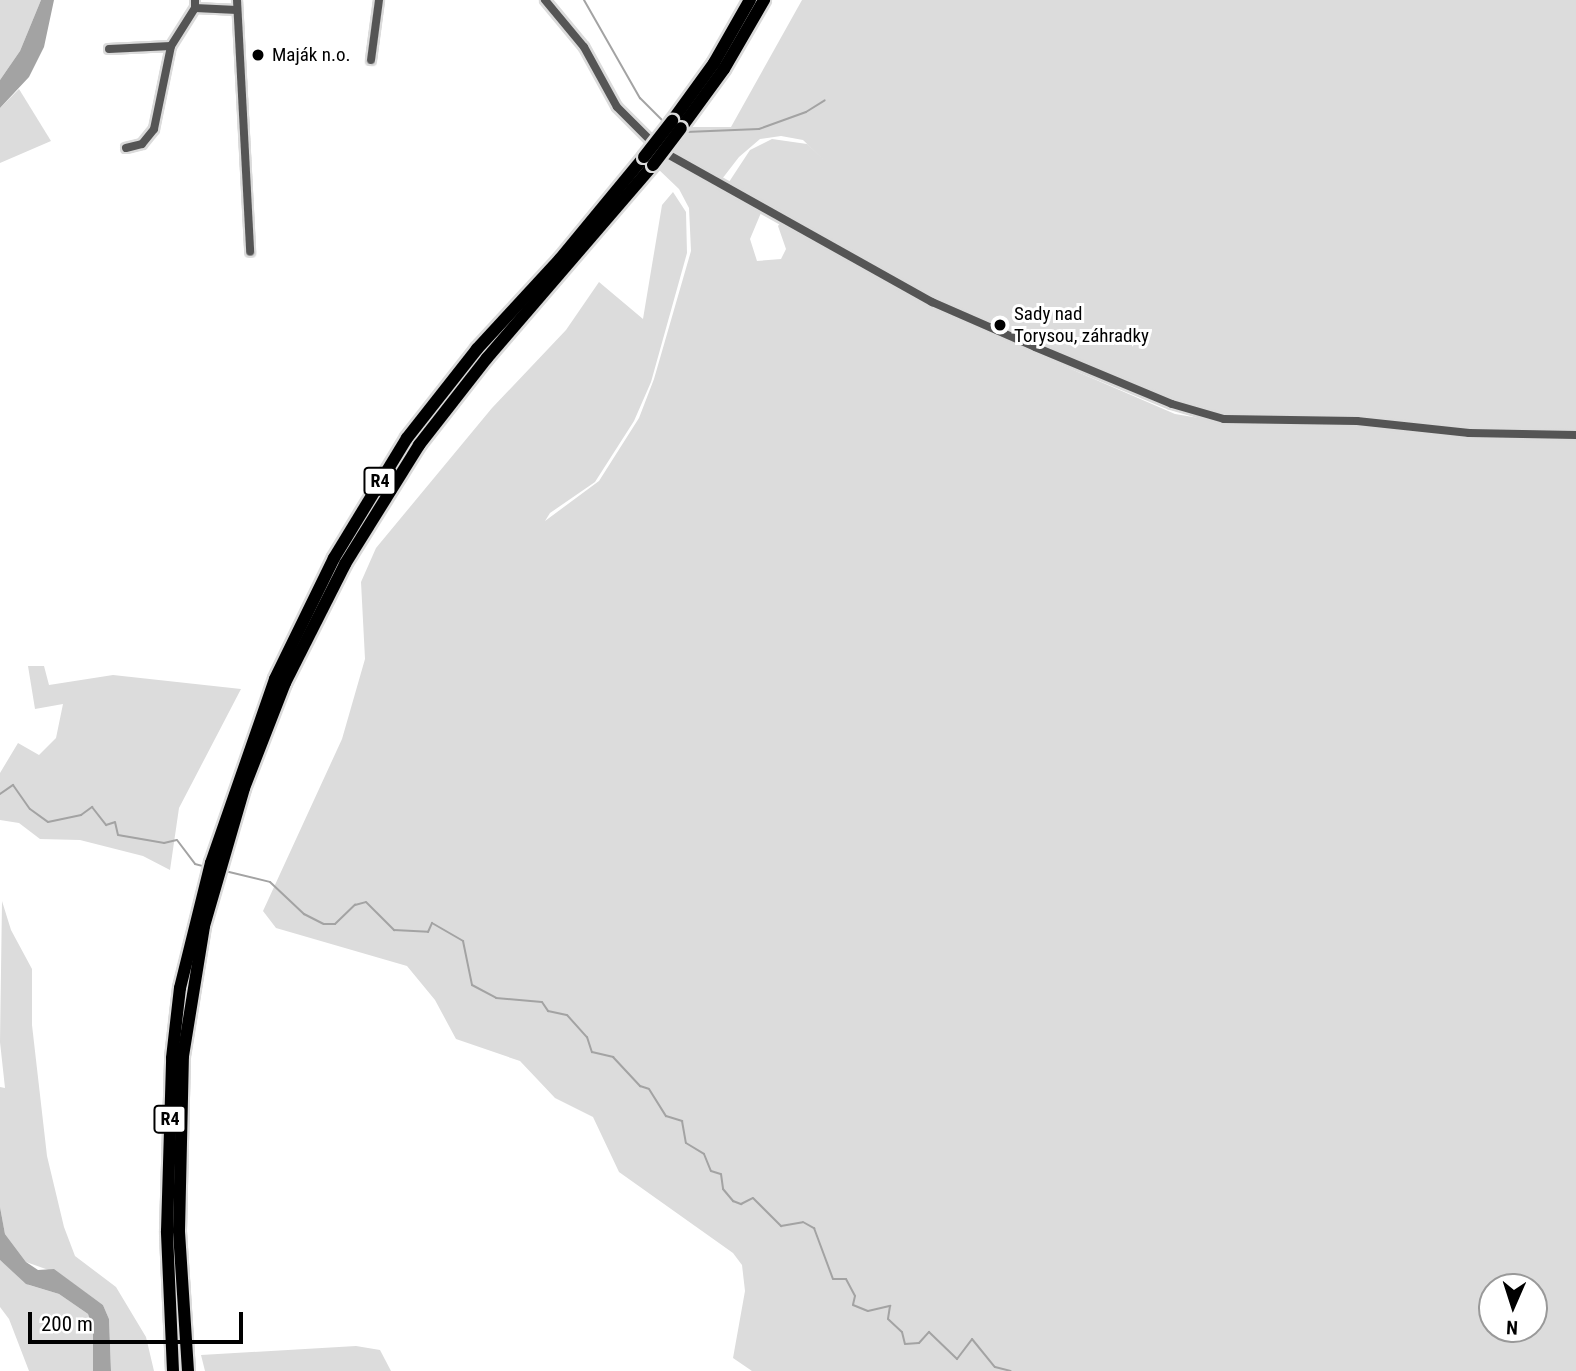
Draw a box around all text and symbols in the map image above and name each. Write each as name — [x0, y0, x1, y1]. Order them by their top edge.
place label: Maják n.o. — [272, 44, 350, 66]
marker: Maják n.o. — [250, 47, 266, 63]
place label: Sady nad Torysou, záhradky — [1014, 303, 1149, 347]
marker: Sady nad Torysou, záhradky — [992, 317, 1008, 333]
road number: R4 — [362, 466, 398, 495]
road number: R4 — [152, 1104, 188, 1134]
north arrow — [1478, 1273, 1548, 1343]
scale bar — [32, 1298, 247, 1342]
text: 200 m — [41, 1312, 93, 1336]
text: N — [1506, 1316, 1518, 1339]

